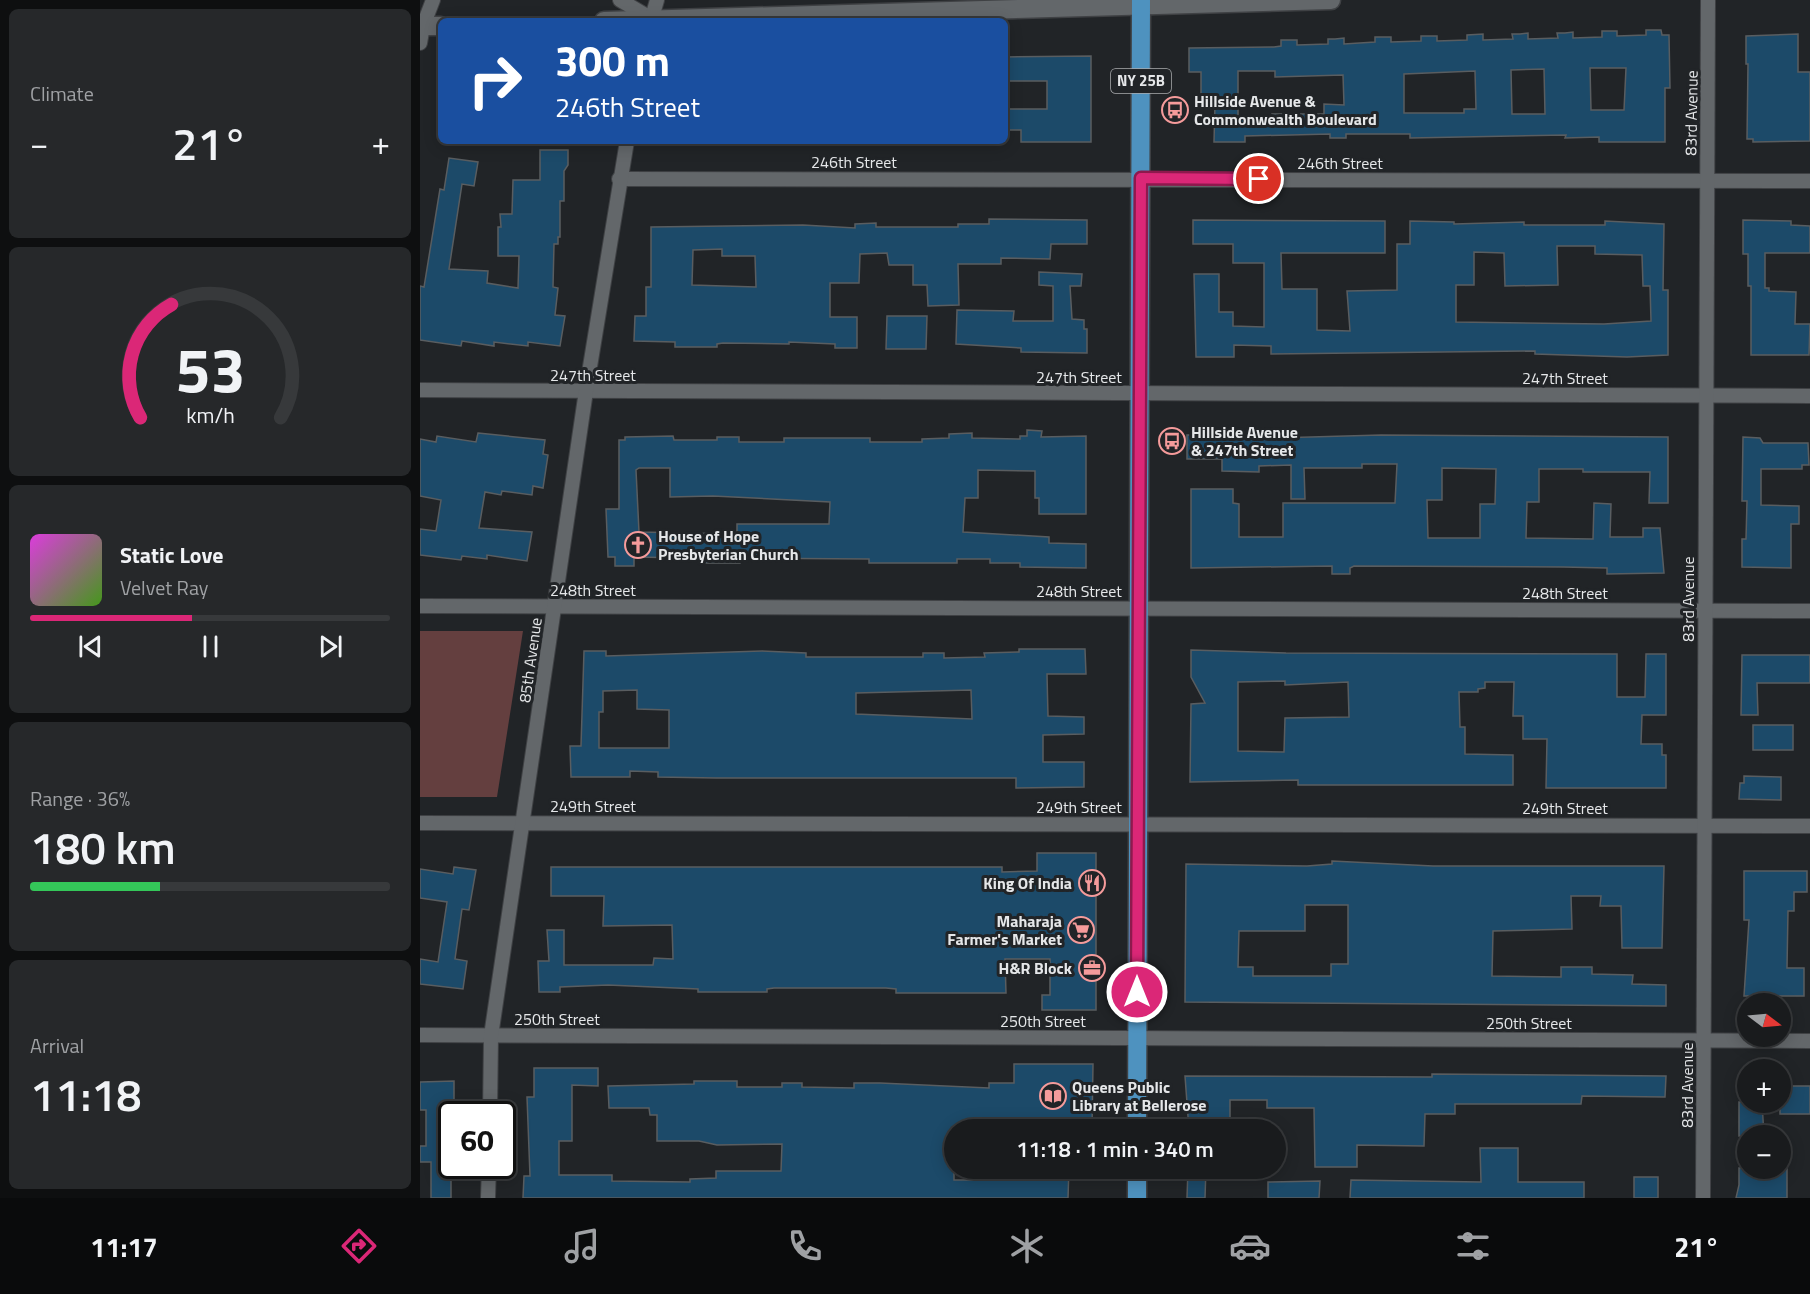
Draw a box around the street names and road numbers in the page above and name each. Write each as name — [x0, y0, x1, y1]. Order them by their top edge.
road number: NY 25B — [1111, 69, 1171, 93]
street label: 83rd Avenue — [1678, 70, 1704, 156]
street label: 246th Street — [811, 150, 897, 174]
street label: 246th Street — [1297, 151, 1383, 175]
street label: 247th Street — [550, 363, 636, 387]
street label: 247th Street — [1036, 365, 1122, 389]
street label: 247th Street — [1522, 366, 1608, 390]
street label: 83rd Avenue — [1676, 556, 1700, 642]
street label: 248th Street — [550, 578, 636, 602]
street label: 248th Street — [1036, 579, 1122, 603]
street label: 248th Street — [1522, 581, 1608, 605]
street label: 85th Avenue — [512, 616, 548, 704]
street label: 249th Street — [550, 794, 636, 818]
street label: 249th Street — [1036, 795, 1122, 819]
street label: 249th Street — [1522, 796, 1608, 820]
street label: 250th Street — [514, 1007, 600, 1031]
street label: 250th Street — [1000, 1009, 1086, 1033]
street label: 250th Street — [1486, 1011, 1572, 1035]
street label: 83rd Avenue — [1675, 1042, 1699, 1128]

